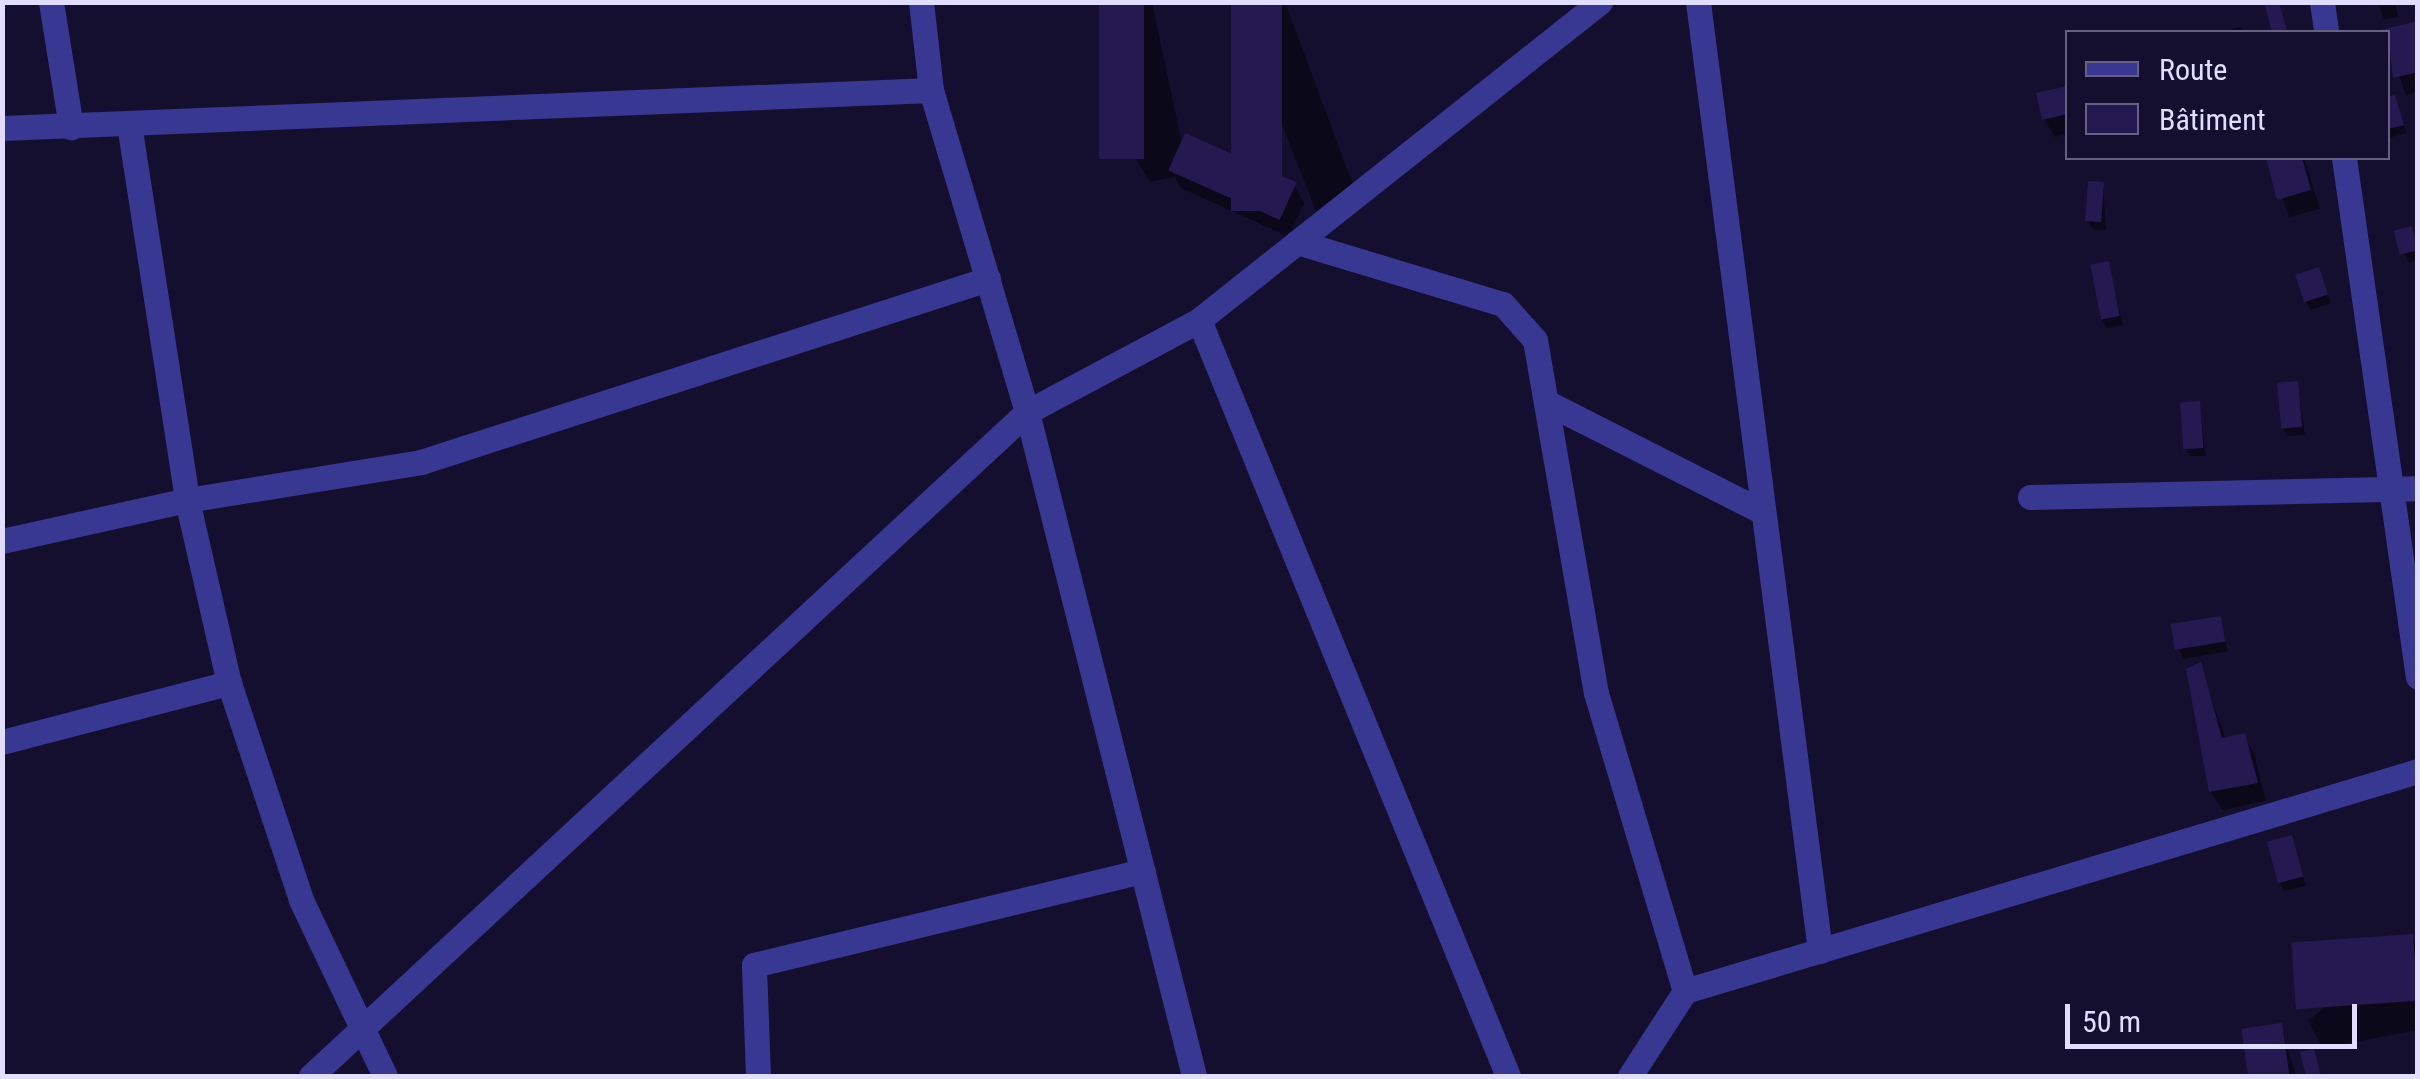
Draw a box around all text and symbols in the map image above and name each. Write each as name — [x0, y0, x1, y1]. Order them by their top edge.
legend — [2065, 30, 2390, 160]
text: Route — [2159, 52, 2227, 87]
text: Bâtiment — [2159, 102, 2266, 137]
scale bar — [2070, 984, 2362, 1046]
text: 50 m — [2082, 1004, 2141, 1039]

